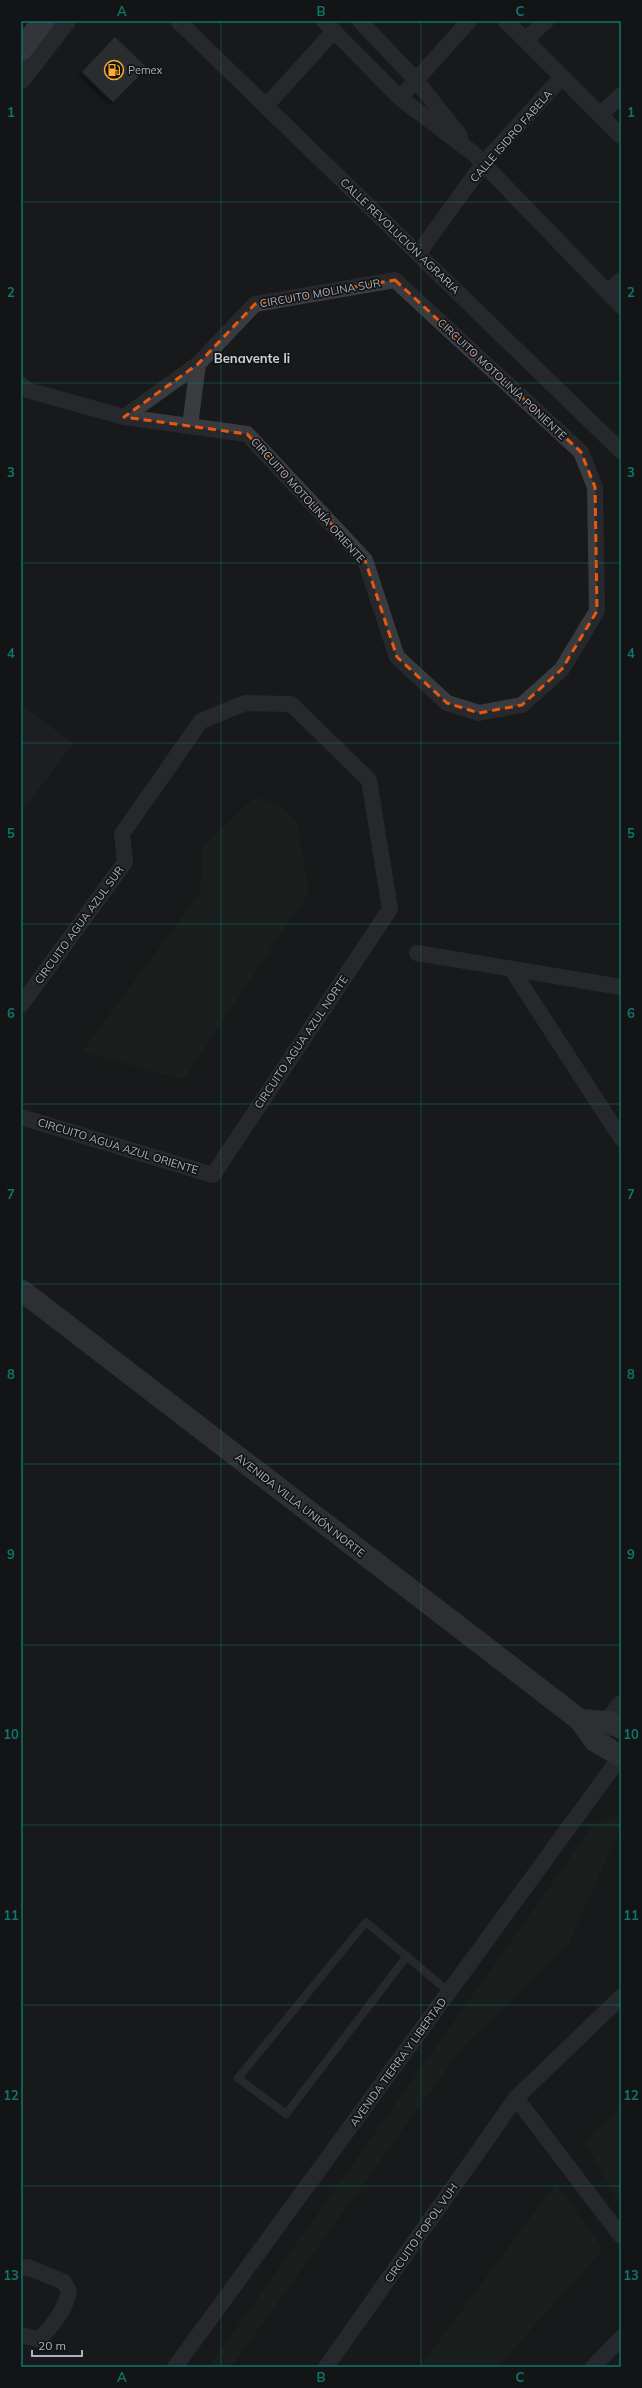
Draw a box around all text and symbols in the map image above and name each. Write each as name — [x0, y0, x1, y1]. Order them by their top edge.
text: A — [117, 3, 127, 19]
text: B — [317, 3, 326, 19]
text: C — [516, 3, 525, 19]
fuel station icon: Pemex — [103, 59, 125, 81]
place label: Pemex — [128, 63, 162, 77]
street label: CALLE ISIDRO FABELA — [467, 87, 555, 185]
text: 1 — [7, 104, 15, 120]
text: 1 — [627, 104, 635, 120]
street label: CALLE REVOLUCIÓN AGRARIA — [337, 175, 463, 297]
street label: CIRCUITO MOLINA SUR — [259, 275, 382, 311]
text: 2 — [7, 284, 15, 300]
text: 2 — [627, 284, 635, 300]
street label: CIRCUITO MOTOLINÍA PONIENTE — [435, 315, 569, 443]
district label: Benavente Ii — [214, 350, 290, 366]
street label: CIRCUITO MOTOLINÍA ORIENTE — [248, 435, 368, 565]
text: 3 — [7, 464, 15, 480]
text: 3 — [627, 464, 635, 480]
text: 4 — [7, 645, 15, 661]
text: 4 — [627, 645, 635, 661]
text: 5 — [7, 825, 15, 841]
text: 5 — [627, 825, 635, 841]
street label: CIRCUITO AGUA AZUL SUR — [31, 863, 127, 987]
street label: CIRCUITO AGUA AZUL NORTE — [251, 973, 351, 1111]
text: 6 — [7, 1005, 15, 1021]
text: 6 — [627, 1005, 635, 1021]
street label: CIRCUITO AGUA AZUL ORIENTE — [36, 1115, 200, 1177]
text: 7 — [7, 1186, 15, 1202]
text: 7 — [627, 1186, 635, 1202]
text: 8 — [7, 1366, 15, 1382]
text: 8 — [627, 1366, 635, 1382]
street label: AVENIDA VILLA UNIÓN NORTE — [232, 1450, 368, 1560]
text: 9 — [7, 1546, 15, 1562]
text: 9 — [627, 1546, 635, 1562]
text: 10 — [3, 1726, 19, 1742]
text: 10 — [623, 1726, 639, 1742]
text: 11 — [3, 1907, 19, 1923]
text: 11 — [623, 1907, 639, 1923]
street label: AVENIDA TIERRA Y LIBERTAD — [347, 1995, 449, 2129]
text: 12 — [3, 2087, 19, 2103]
text: 12 — [623, 2087, 639, 2103]
street label: CIRCUITO POPOL VUH — [381, 2181, 461, 2285]
text: 13 — [3, 2267, 19, 2283]
text: 13 — [623, 2267, 639, 2283]
scale bar — [32, 2332, 82, 2358]
text: 20 m — [38, 2338, 66, 2353]
text: A — [117, 2369, 127, 2385]
text: B — [317, 2369, 326, 2385]
text: C — [516, 2369, 525, 2385]

